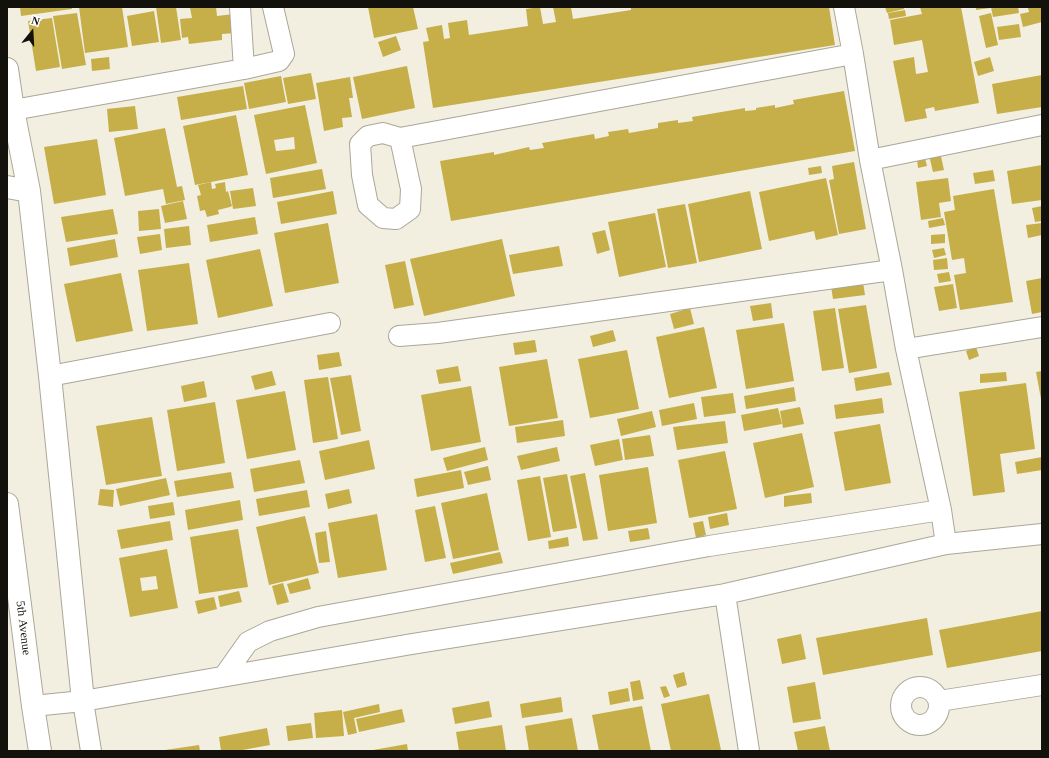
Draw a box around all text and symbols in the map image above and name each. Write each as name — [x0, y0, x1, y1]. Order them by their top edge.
north arrow — [12, 12, 52, 52]
text: N — [30, 14, 41, 28]
street label: 5th Avenue — [13, 600, 33, 656]

